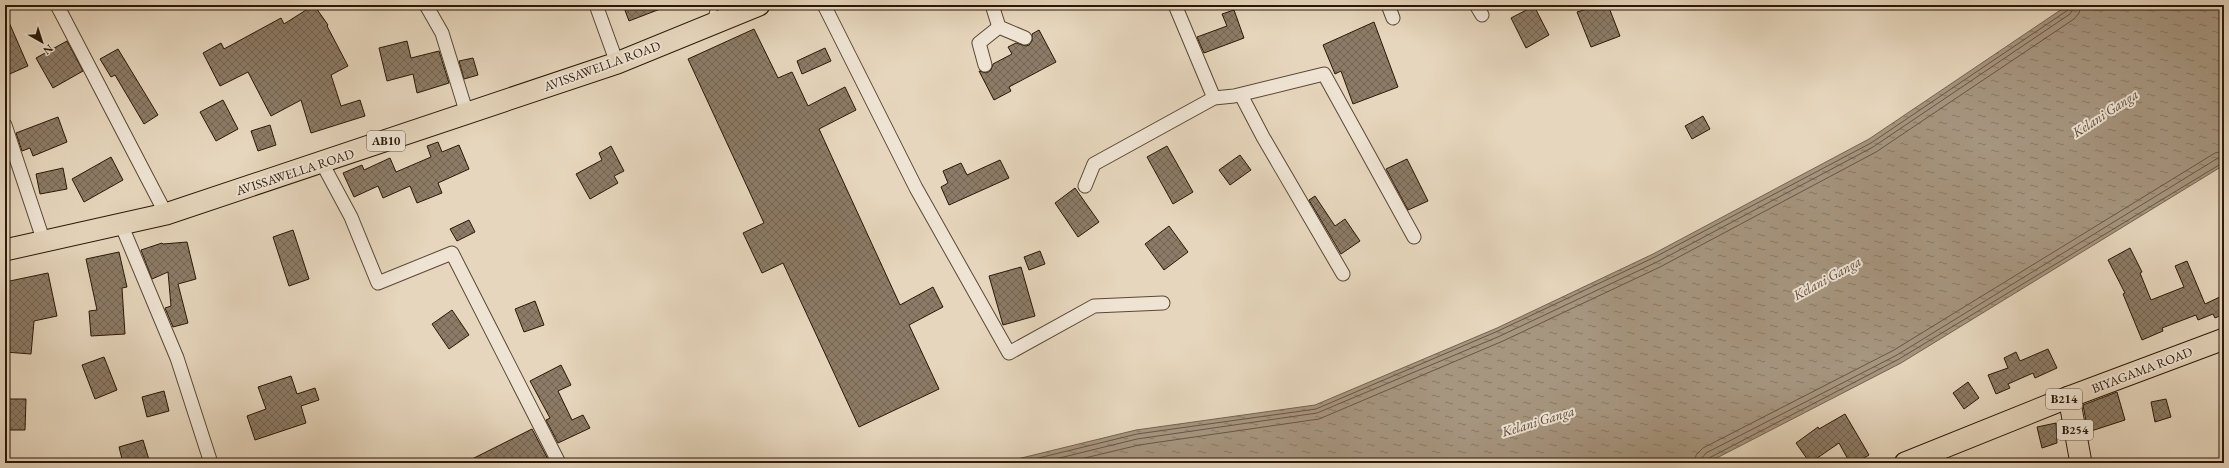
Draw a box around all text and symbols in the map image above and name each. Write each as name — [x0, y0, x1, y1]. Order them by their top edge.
north arrow — [22, 22, 62, 62]
street label: AVISSAWELLA ROAD — [540, 37, 663, 95]
text: N — [40, 42, 56, 58]
water label: Kelani Ganga — [2068, 85, 2141, 142]
road number: AB10 — [367, 131, 405, 151]
street label: AVISSAWELLA ROAD — [233, 145, 356, 199]
water label: Kelani Ganga — [1789, 252, 1864, 305]
street label: BIYAGAMA ROAD — [2089, 343, 2195, 397]
road number: B214 — [2046, 389, 2082, 409]
water label: Kelani Ganga — [1498, 401, 1577, 441]
road number: B254 — [2057, 420, 2093, 440]

